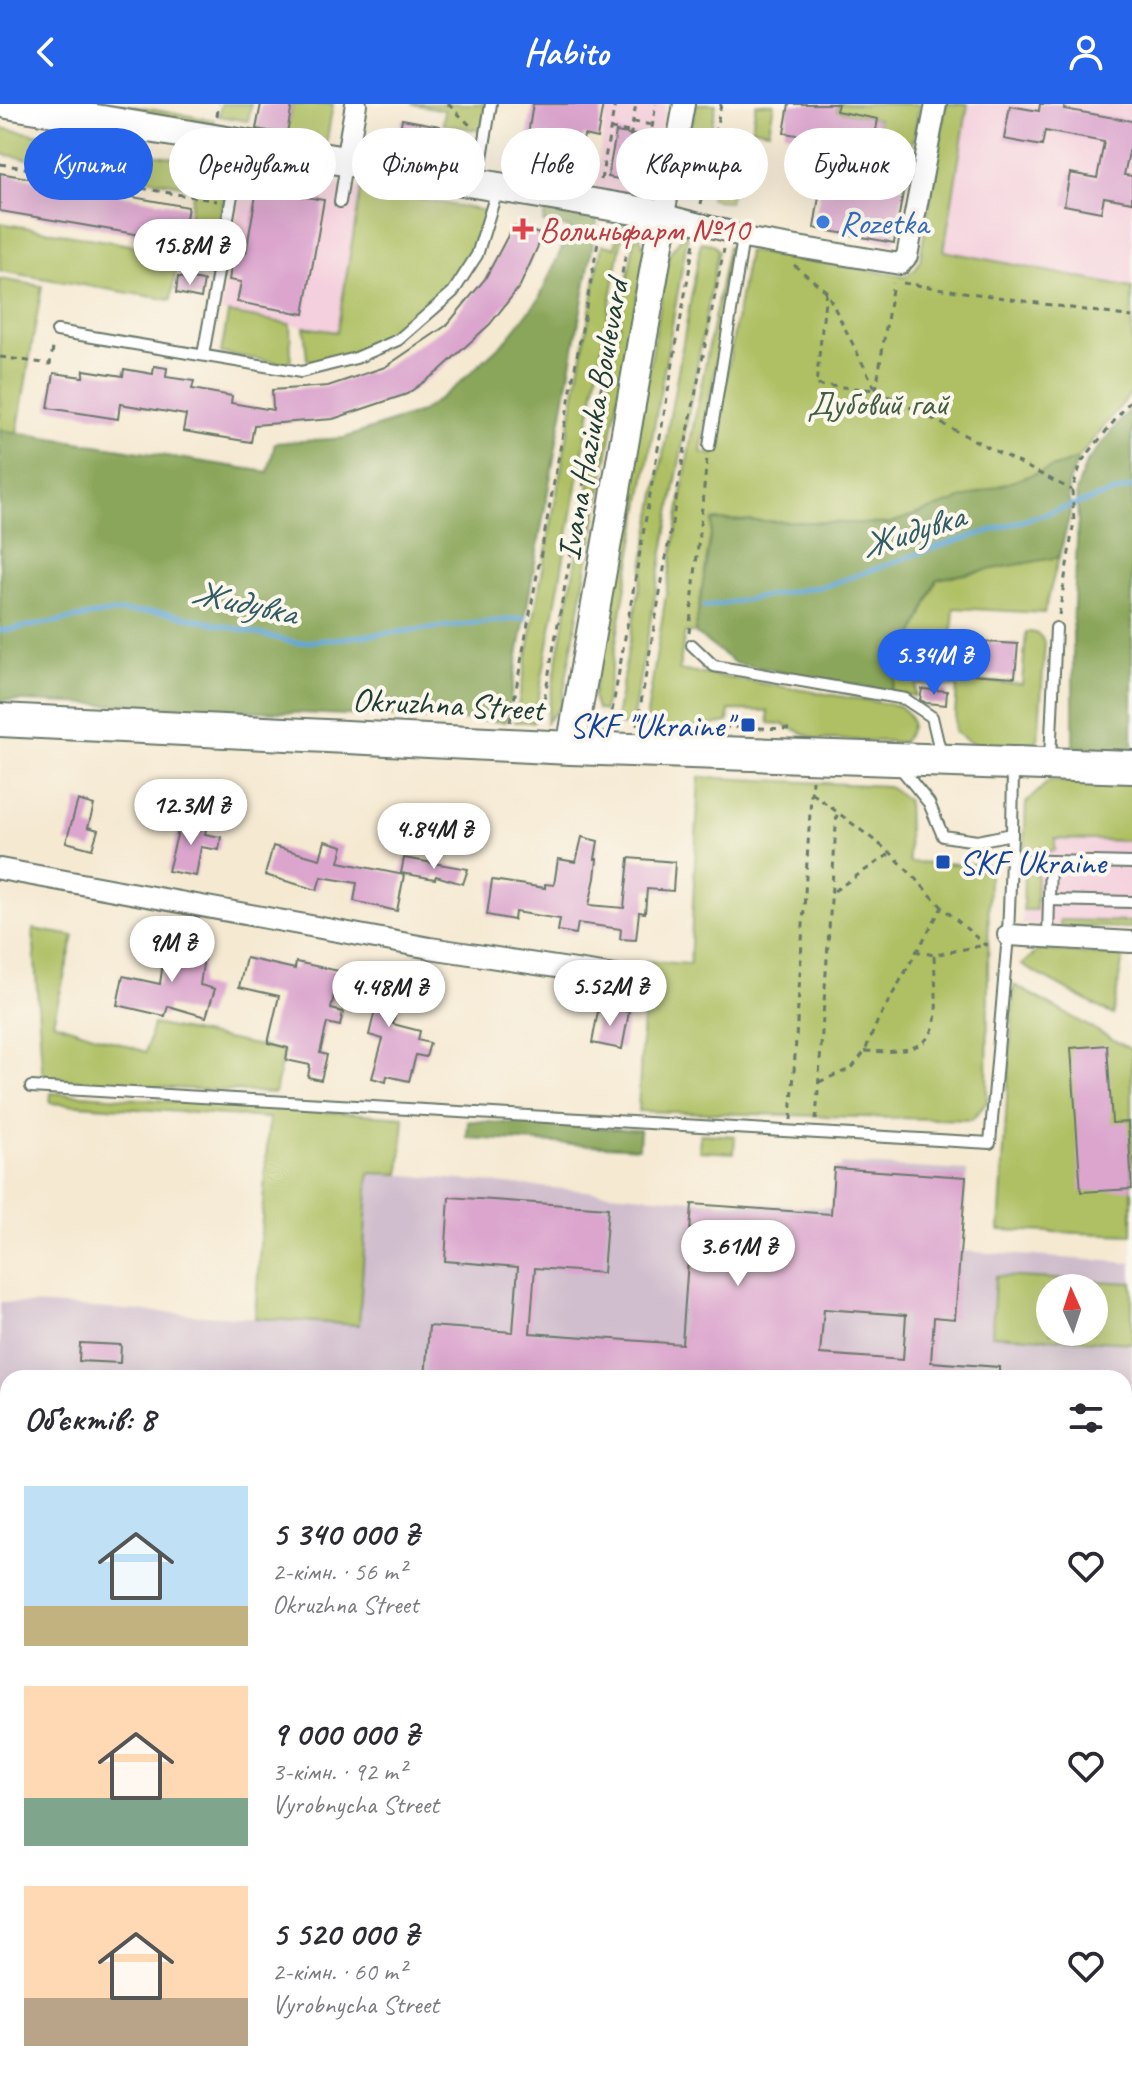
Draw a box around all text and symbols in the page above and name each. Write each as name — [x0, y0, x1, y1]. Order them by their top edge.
text: Habito — [524, 29, 608, 75]
icon: back — [24, 30, 68, 74]
icon: person — [1064, 30, 1108, 74]
chip: Купити — [24, 128, 153, 200]
chip: Орендувати — [169, 128, 336, 200]
chip: Фільтри — [352, 128, 485, 200]
chip: Нове — [501, 128, 600, 200]
chip: Квартира — [616, 128, 768, 200]
chip: Будинок — [784, 128, 916, 200]
place label: Rozetka — [839, 201, 931, 244]
place label: Волиньфарм №10 — [539, 208, 752, 251]
marker: Rozetka — [814, 213, 832, 231]
pin: 15.8M ₴ — [116, 219, 264, 287]
marker: Волиньфарм №10 — [514, 220, 532, 238]
text: 15.8M ₴ — [151, 228, 229, 261]
street label: Ivana Haziuka Boulevard — [546, 271, 639, 564]
park label: Дубовий гай — [807, 382, 951, 425]
water label: Жидувка — [855, 491, 974, 569]
water label: Жидувка — [187, 568, 305, 636]
pin: 5.34M ₴ — [860, 629, 1008, 697]
text: 5.34M ₴ — [895, 638, 973, 671]
street label: Okruzhna Street — [351, 678, 548, 731]
place label: SKF "Ukraine" — [569, 704, 739, 747]
marker: SKF "Ukraine" — [739, 716, 757, 734]
pin: 12.3M ₴ — [117, 779, 265, 847]
text: 12.3M ₴ — [152, 788, 230, 821]
pin: 4.84M ₴ — [360, 803, 508, 871]
text: 4.84M ₴ — [395, 812, 473, 845]
place label: SKF Ukraine — [959, 841, 1108, 884]
marker: SKF Ukraine — [934, 853, 952, 871]
pin: 9M ₴ — [125, 916, 219, 984]
text: 9M ₴ — [148, 925, 196, 958]
pin: 5.52M ₴ — [536, 960, 684, 1028]
pin: 4.48M ₴ — [315, 961, 463, 1029]
text: 5.52M ₴ — [572, 969, 648, 1002]
text: 4.48M ₴ — [350, 970, 428, 1003]
pin: 3.61M ₴ — [664, 1220, 812, 1288]
text: 3.61M ₴ — [699, 1229, 777, 1262]
north arrow — [1036, 1274, 1108, 1346]
map controls — [1036, 1274, 1108, 1346]
icon: filters — [1064, 1396, 1108, 1440]
text: Об’єктів: 8 — [24, 1397, 155, 1440]
text: 5 340 000 ₴ — [272, 1512, 419, 1555]
icon: home — [88, 1518, 184, 1614]
icon: heart — [1064, 1544, 1108, 1588]
text: 2-кімн. · 56 m² — [272, 1555, 406, 1588]
text: Okruzhna Street — [272, 1588, 418, 1621]
text: 9 000 000 ₴ — [272, 1712, 419, 1755]
icon: home — [88, 1718, 184, 1814]
icon: heart — [1064, 1744, 1108, 1788]
text: 3-кімн. · 92 m² — [272, 1755, 406, 1788]
text: Vyrobnycha Street — [272, 1788, 439, 1821]
text: 5 520 000 ₴ — [272, 1912, 418, 1955]
icon: home — [88, 1918, 184, 2014]
icon: heart — [1064, 1944, 1108, 1988]
text: 2-кімн. · 60 m² — [272, 1955, 406, 1988]
text: Vyrobnycha Street — [272, 1988, 439, 2021]

